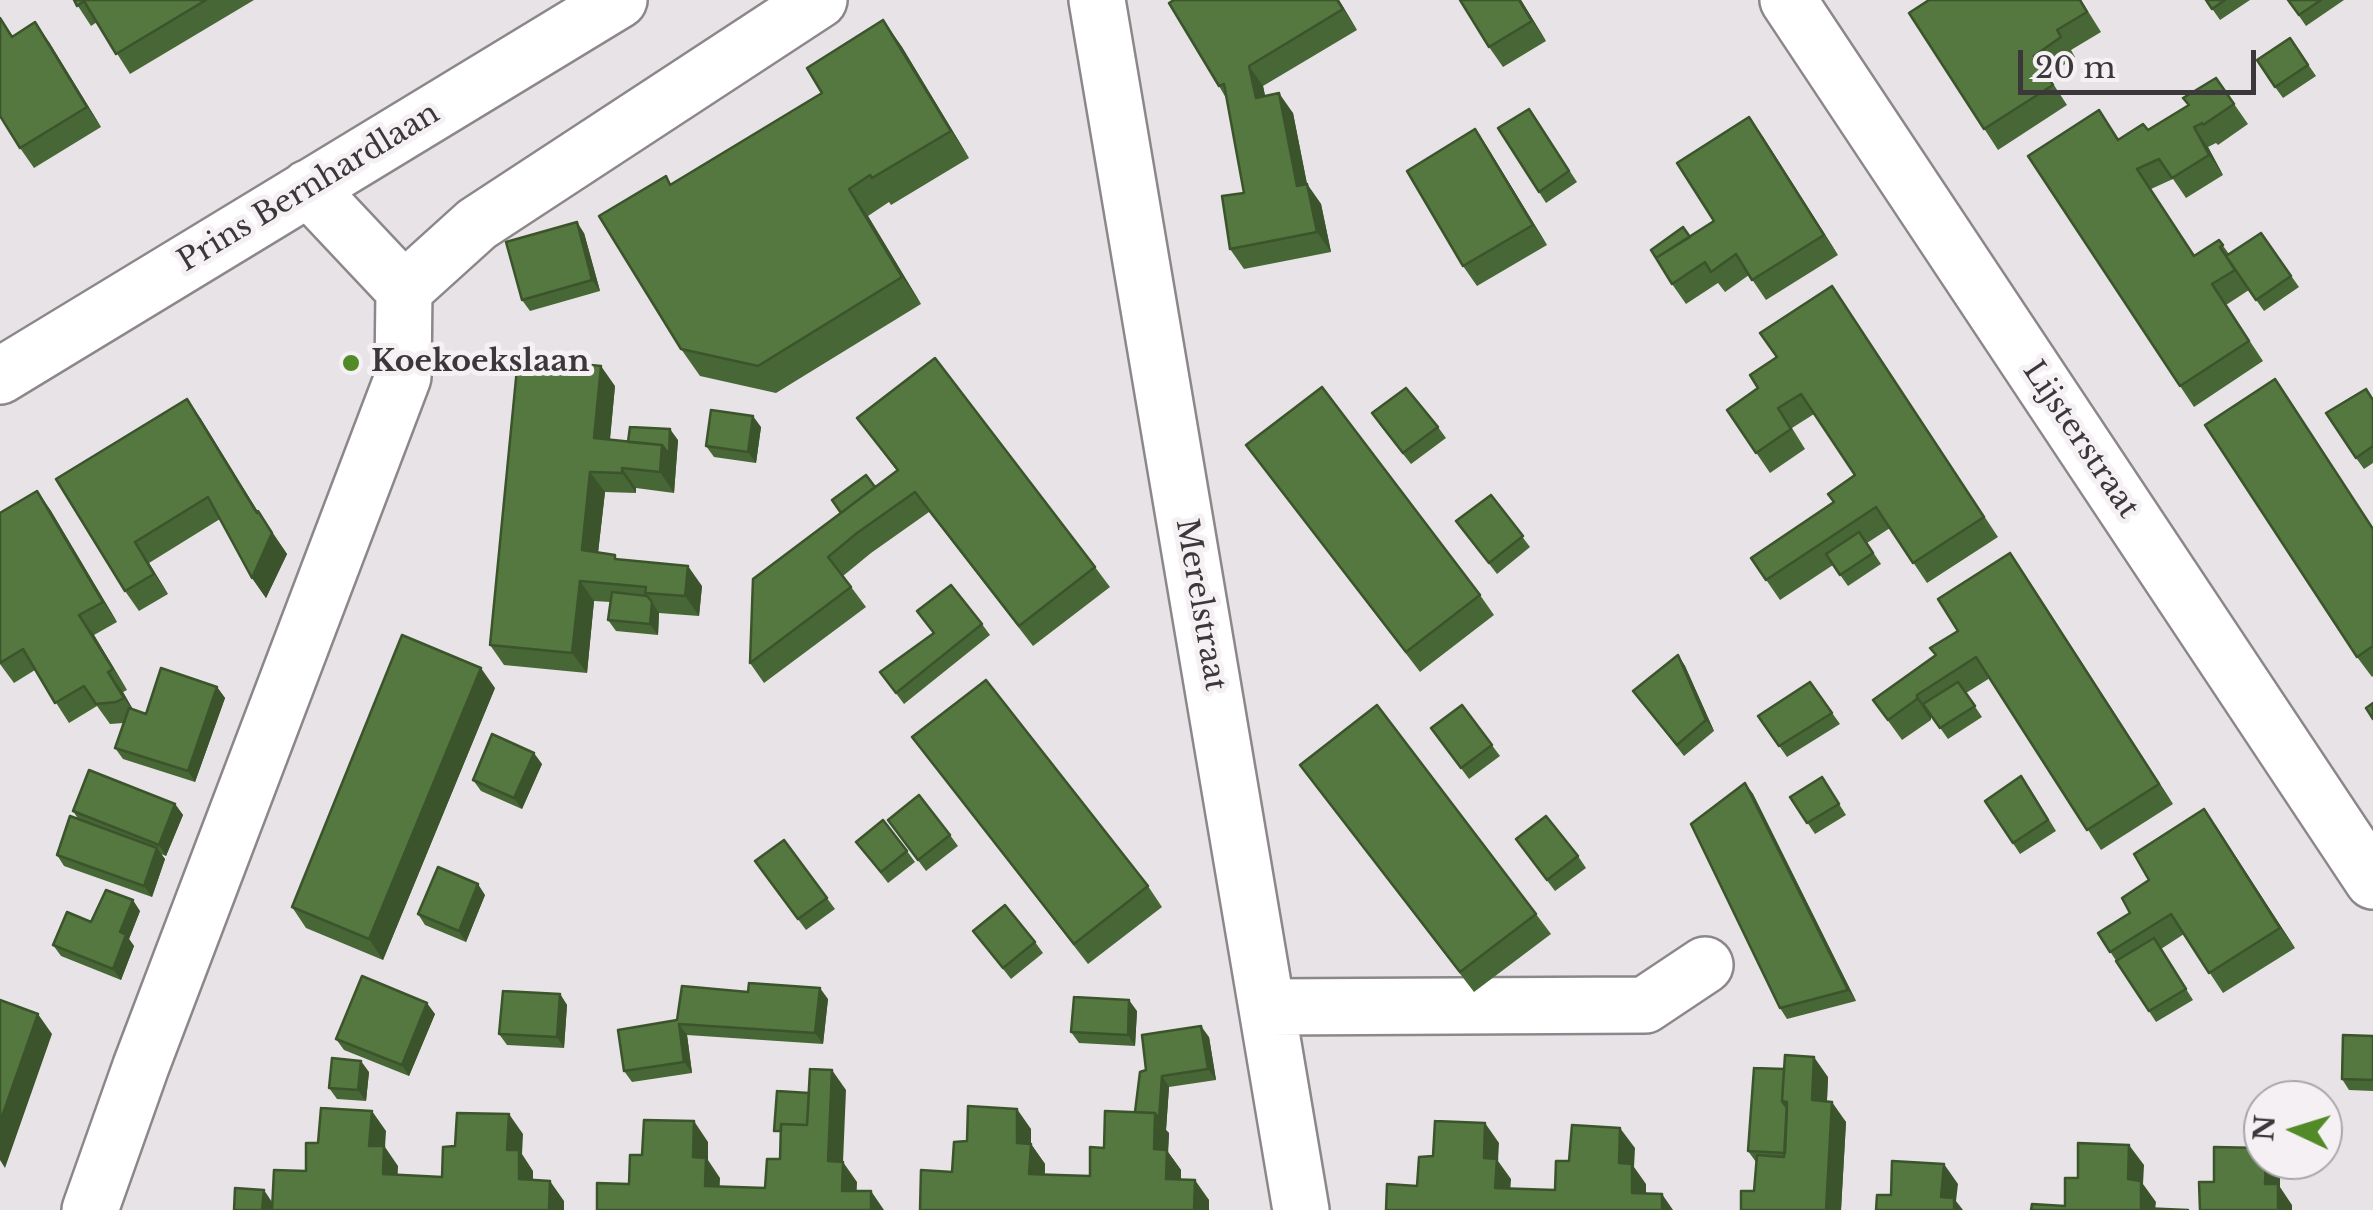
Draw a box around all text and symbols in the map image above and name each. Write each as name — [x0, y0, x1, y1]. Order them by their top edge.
scale bar — [2023, 30, 2260, 92]
text: 20 m — [2035, 49, 2116, 86]
street label: Prins Bernhardlaan — [172, 96, 446, 280]
place label: Koekoekslaan — [371, 345, 589, 381]
marker: Koekoekslaan — [340, 352, 362, 374]
street label: Lijsterstraat — [2014, 355, 2146, 525]
street label: Merelstraat — [1167, 516, 1233, 694]
north arrow — [2243, 1080, 2343, 1180]
text: N — [2246, 1114, 2283, 1142]

